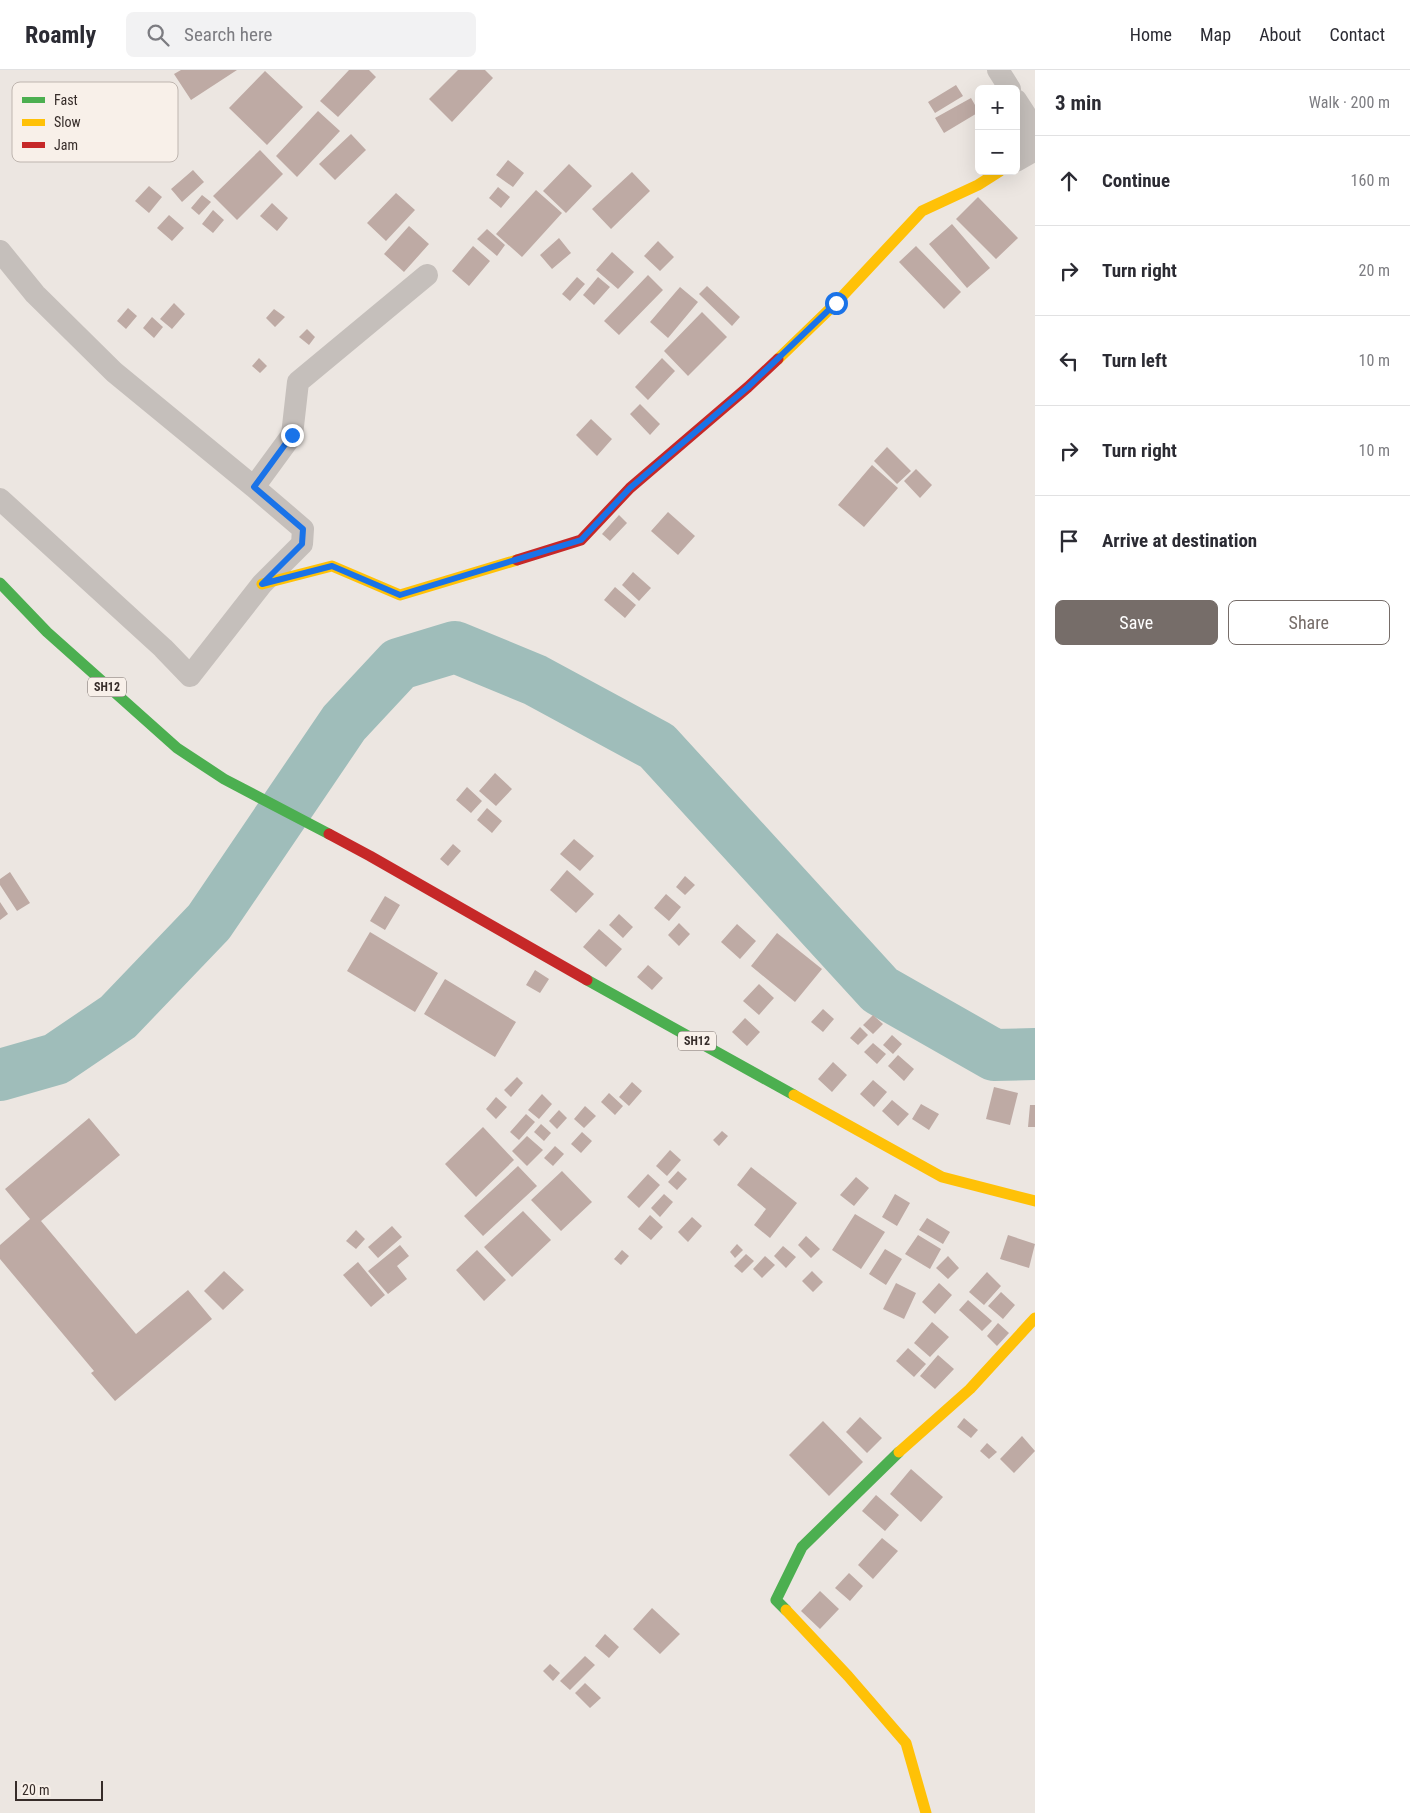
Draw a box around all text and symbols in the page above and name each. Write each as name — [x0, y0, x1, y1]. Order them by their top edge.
search box — [126, 12, 476, 57]
text: Roamly — [25, 21, 96, 49]
icon: search — [144, 21, 172, 49]
text: Search here — [184, 23, 272, 46]
text: Home — [1130, 24, 1172, 45]
text: Map — [1200, 24, 1231, 45]
text: About — [1259, 24, 1301, 45]
text: Contact — [1329, 24, 1385, 45]
legend — [12, 82, 178, 162]
map controls — [975, 85, 1020, 175]
button: + — [975, 85, 1020, 130]
text: 3 min — [1055, 91, 1102, 115]
text: Fast — [54, 92, 78, 108]
text: Walk · 200 m — [1309, 93, 1390, 112]
text: Slow — [54, 114, 81, 130]
button: − — [975, 130, 1020, 175]
text: Jam — [54, 137, 78, 153]
icon: ahead — [1055, 167, 1083, 195]
text: Continue — [1102, 169, 1170, 192]
text: 160 m — [1351, 171, 1390, 190]
icon: right — [1055, 257, 1083, 285]
text: Turn right — [1102, 259, 1177, 282]
text: 20 m — [1358, 261, 1390, 280]
route start — [825, 292, 848, 315]
icon: left — [1055, 347, 1083, 375]
text: Turn left — [1102, 349, 1167, 372]
text: 10 m — [1358, 351, 1390, 370]
route end — [281, 424, 304, 447]
icon: right — [1055, 437, 1083, 465]
text: Turn right — [1102, 439, 1177, 462]
text: 10 m — [1358, 441, 1390, 460]
icon: arrive — [1055, 527, 1083, 555]
text: Arrive at destination — [1102, 529, 1257, 552]
button: Save — [1055, 600, 1218, 645]
button: Share — [1228, 600, 1390, 645]
road number: SH12 — [88, 678, 126, 696]
road number: SH12 — [678, 1031, 716, 1050]
scale bar — [15, 1778, 102, 1801]
text: 20 m — [22, 1782, 50, 1798]

